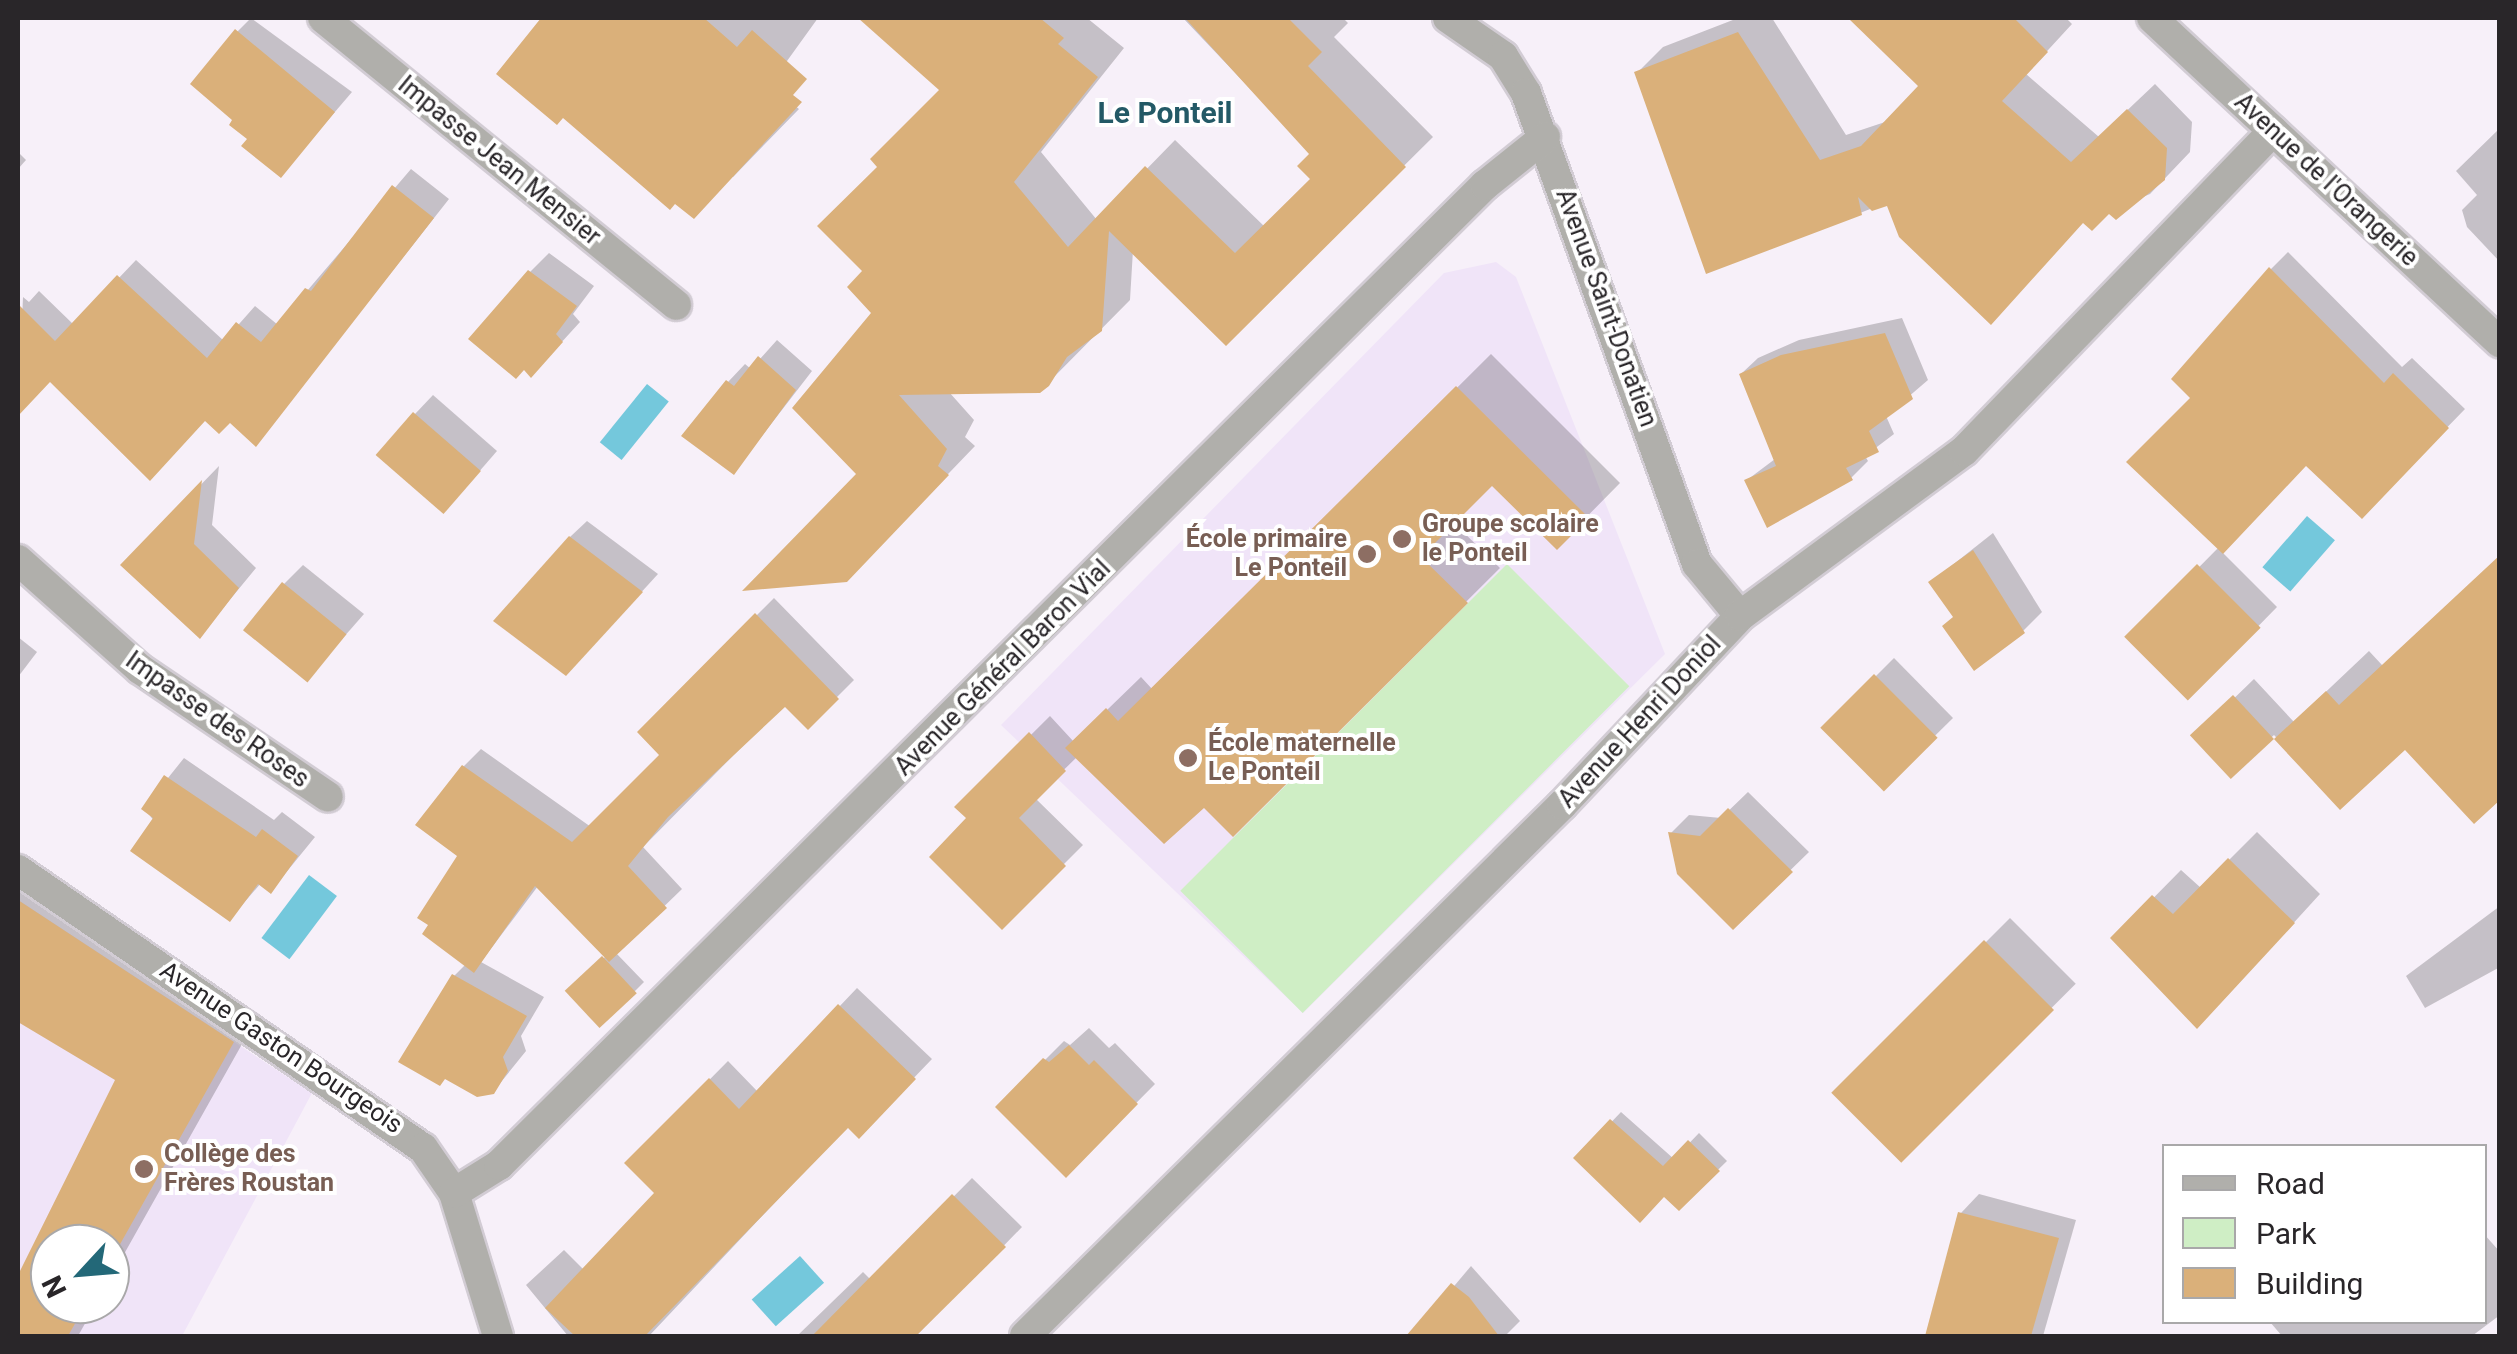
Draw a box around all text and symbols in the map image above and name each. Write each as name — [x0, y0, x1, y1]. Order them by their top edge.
street label: Impasse Jean Mensier — [392, 70, 606, 252]
street label: Avenue de l'Orangerie — [2228, 87, 2424, 273]
district label: Le Ponteil — [1097, 95, 1233, 131]
street label: Avenue Saint-Donatien — [1549, 185, 1663, 431]
place label: Groupe scolaire le Ponteil — [1422, 510, 1599, 569]
place label: École primaire Le Ponteil — [1186, 525, 1347, 584]
marker: Groupe scolaire le Ponteil — [1391, 528, 1413, 550]
marker: École primaire Le Ponteil — [1356, 543, 1378, 565]
street label: Avenue Général Baron Vial — [889, 554, 1117, 782]
street label: Avenue Henri Doniol — [1552, 630, 1728, 814]
street label: Impasse des Roses — [120, 646, 314, 794]
place label: École maternelle Le Ponteil — [1208, 729, 1396, 788]
marker: École maternelle Le Ponteil — [1177, 747, 1199, 769]
street label: Avenue Gaston Bourgeois — [154, 956, 408, 1140]
place label: Collège des Frères Roustan — [164, 1140, 334, 1199]
legend — [2162, 1144, 2487, 1324]
marker: Collège des Frères Roustan — [133, 1158, 155, 1180]
text: Road — [2256, 1166, 2325, 1201]
text: Park — [2256, 1216, 2316, 1251]
north arrow — [30, 1224, 130, 1324]
text: Building — [2256, 1266, 2363, 1301]
text: N — [35, 1270, 74, 1303]

